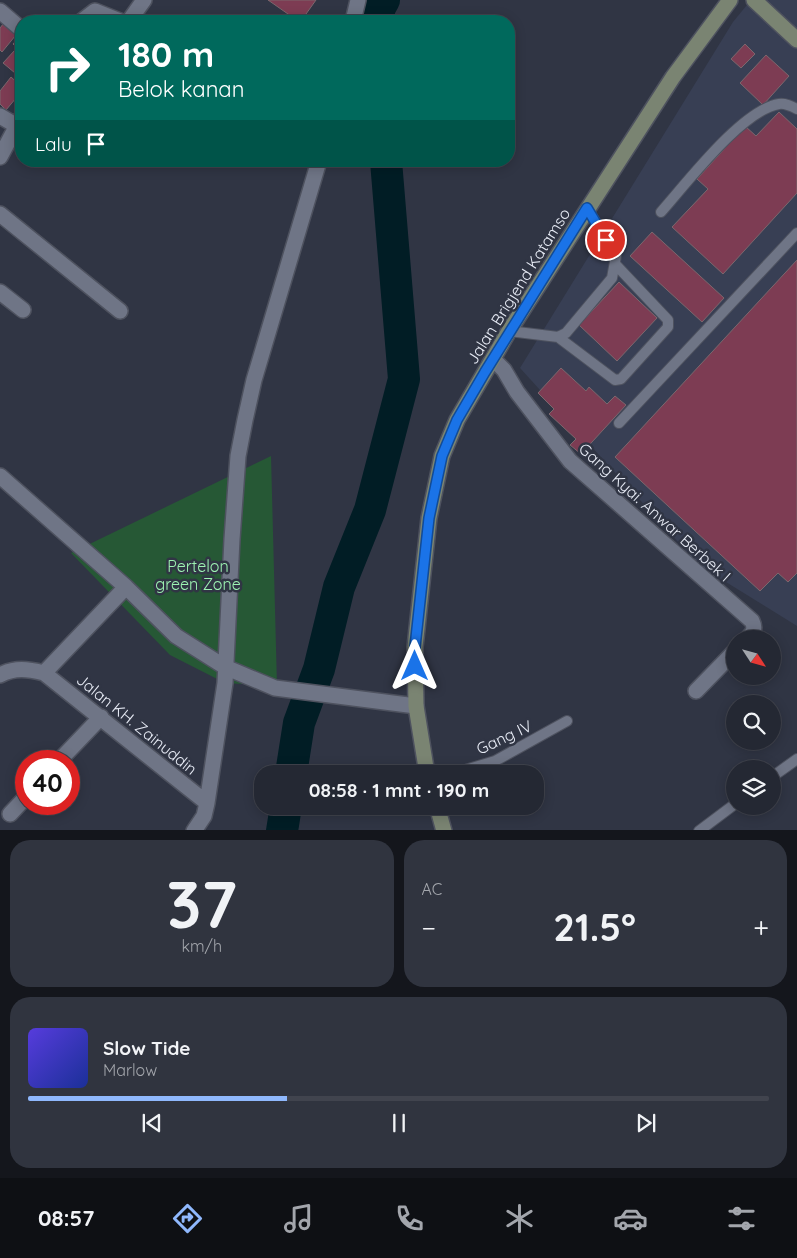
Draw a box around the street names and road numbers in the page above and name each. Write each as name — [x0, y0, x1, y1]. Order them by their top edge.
street label: Jalan Brigjend Katamso — [462, 204, 574, 368]
street label: Gang Kyai. Anwar Berbek I — [575, 438, 735, 586]
street label: Jalan KH. Zainuddin — [73, 669, 201, 779]
street label: Gang IV — [473, 715, 535, 759]

